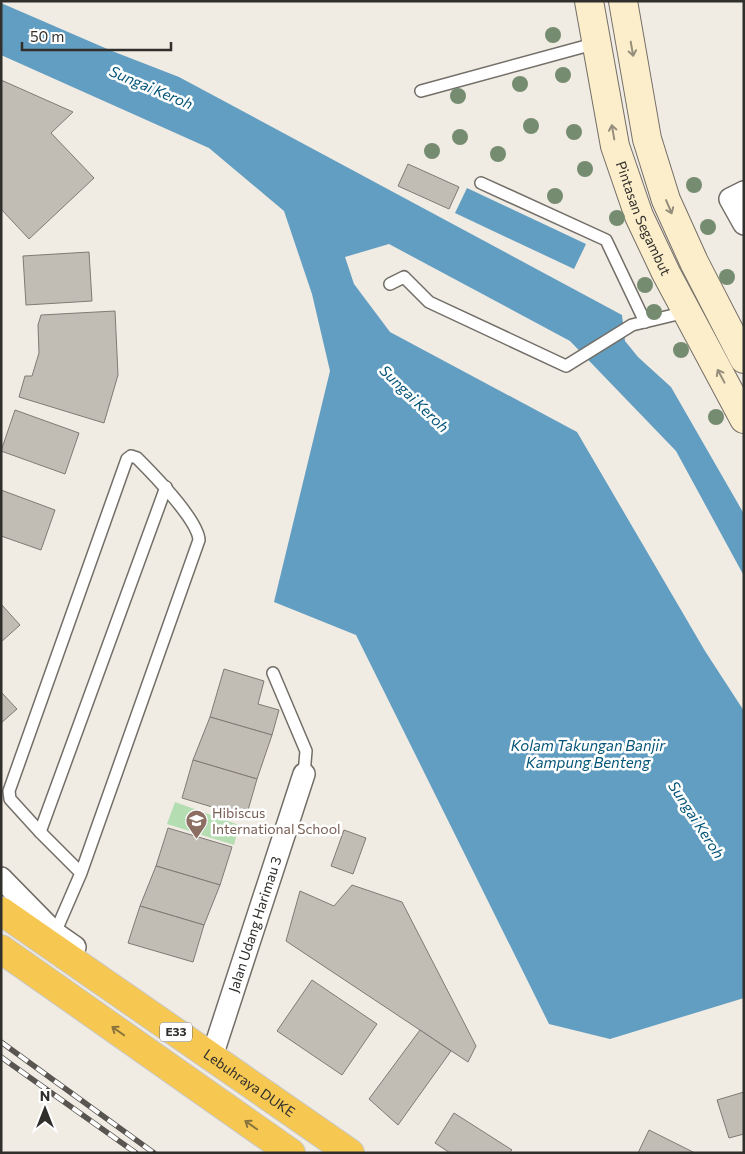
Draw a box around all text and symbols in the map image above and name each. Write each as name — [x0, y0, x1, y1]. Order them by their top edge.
scale bar — [22, 20, 171, 52]
text: 50 m — [30, 27, 64, 45]
one-way arrow — [627, 41, 637, 57]
water label: Sungai Keroh — [107, 61, 196, 113]
one-way arrow — [608, 125, 617, 141]
street label: Pintasan Segambut — [613, 159, 675, 278]
one-way arrow — [665, 199, 675, 214]
water label: Sungai Keroh — [376, 361, 453, 436]
one-way arrow — [716, 368, 726, 383]
water label: Kolam Takungan Banjir Kampung Benteng — [511, 736, 666, 771]
water label: Sungai Keroh — [665, 777, 729, 862]
place label: Hibiscus International School — [212, 804, 341, 837]
school or university icon: Hibiscus International School — [184, 809, 208, 840]
street label: Jalan Udang Harimau 3 — [224, 854, 285, 994]
road number: E33 — [160, 1022, 192, 1042]
one-way arrow — [111, 1026, 125, 1036]
street label: Lebuhraya DUKE — [200, 1045, 298, 1120]
north arrow — [20, 1084, 70, 1134]
text: N — [40, 1087, 50, 1104]
one-way arrow — [244, 1120, 258, 1130]

